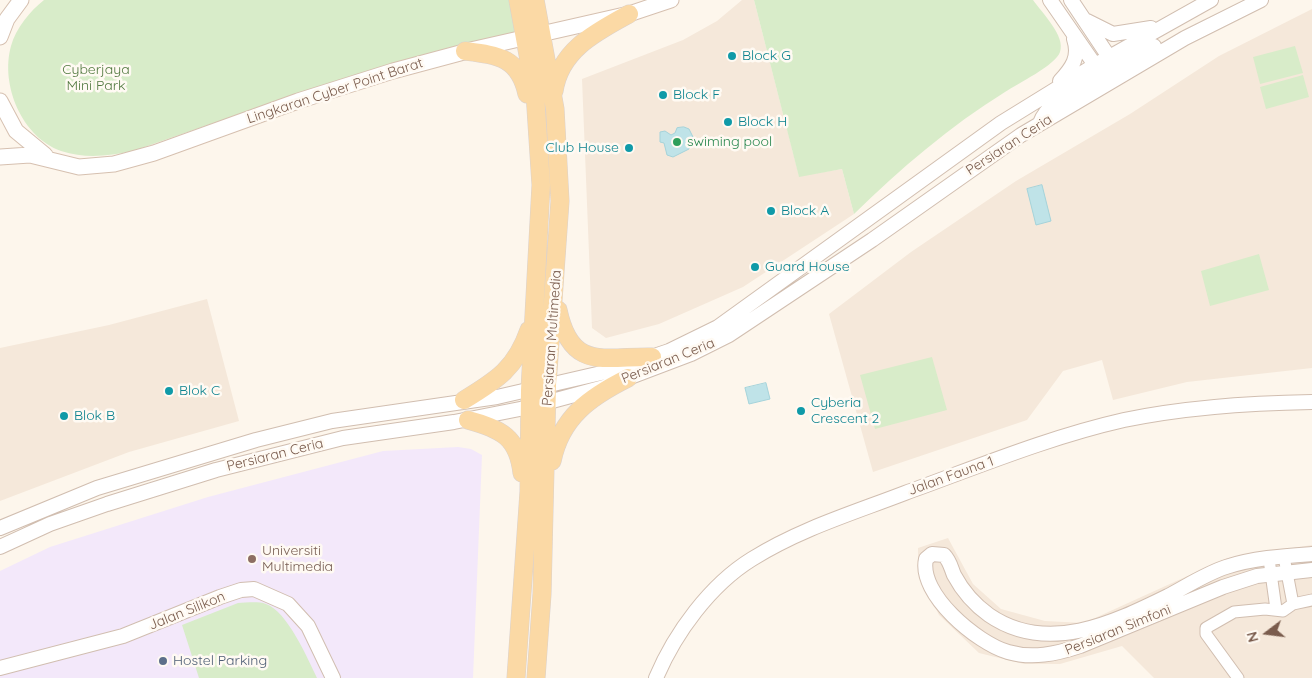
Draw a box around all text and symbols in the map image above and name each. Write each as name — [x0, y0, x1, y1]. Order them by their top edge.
place label: Block G — [742, 48, 791, 64]
marker: Block G — [726, 50, 738, 62]
street label: Lingkaran Cyber Point Barat — [245, 55, 425, 127]
park label: Cyberjaya Mini Park — [62, 62, 130, 94]
place label: Block F — [673, 87, 720, 103]
marker: Block F — [657, 89, 669, 101]
street label: Persiaran Ceria — [963, 111, 1055, 179]
place label: Block H — [738, 114, 787, 130]
marker: Block H — [722, 116, 734, 128]
place label: swiming pool — [687, 134, 772, 150]
marker: swiming pool — [671, 136, 683, 148]
place label: Club House — [545, 140, 619, 156]
marker: Club House — [623, 142, 635, 154]
place label: Block A — [781, 203, 829, 219]
marker: Block A — [765, 205, 777, 217]
place label: Guard House — [765, 259, 850, 275]
marker: Guard House — [749, 261, 761, 273]
street label: Persiaran Multimedia — [539, 269, 565, 407]
street label: Persiaran Ceria — [619, 335, 717, 387]
place label: Blok C — [179, 383, 220, 399]
marker: Blok C — [163, 385, 175, 397]
place label: Cyberia Crescent 2 — [811, 395, 879, 428]
marker: Cyberia Crescent 2 — [795, 405, 807, 417]
place label: Blok B — [74, 408, 115, 424]
marker: Blok B — [58, 410, 70, 422]
street label: Persiaran Ceria — [225, 435, 325, 475]
street label: Jalan Fauna 1 — [906, 453, 996, 499]
place label: Universiti Multimedia — [262, 543, 333, 576]
marker: Universiti Multimedia — [246, 553, 258, 565]
street label: Jalan Silikon — [146, 588, 228, 634]
street label: Persiaran Simfoni — [1063, 601, 1173, 659]
north arrow — [1242, 608, 1292, 658]
text: N — [1242, 630, 1263, 644]
place label: Hostel Parking — [173, 653, 267, 669]
marker: Hostel Parking — [157, 655, 169, 667]

